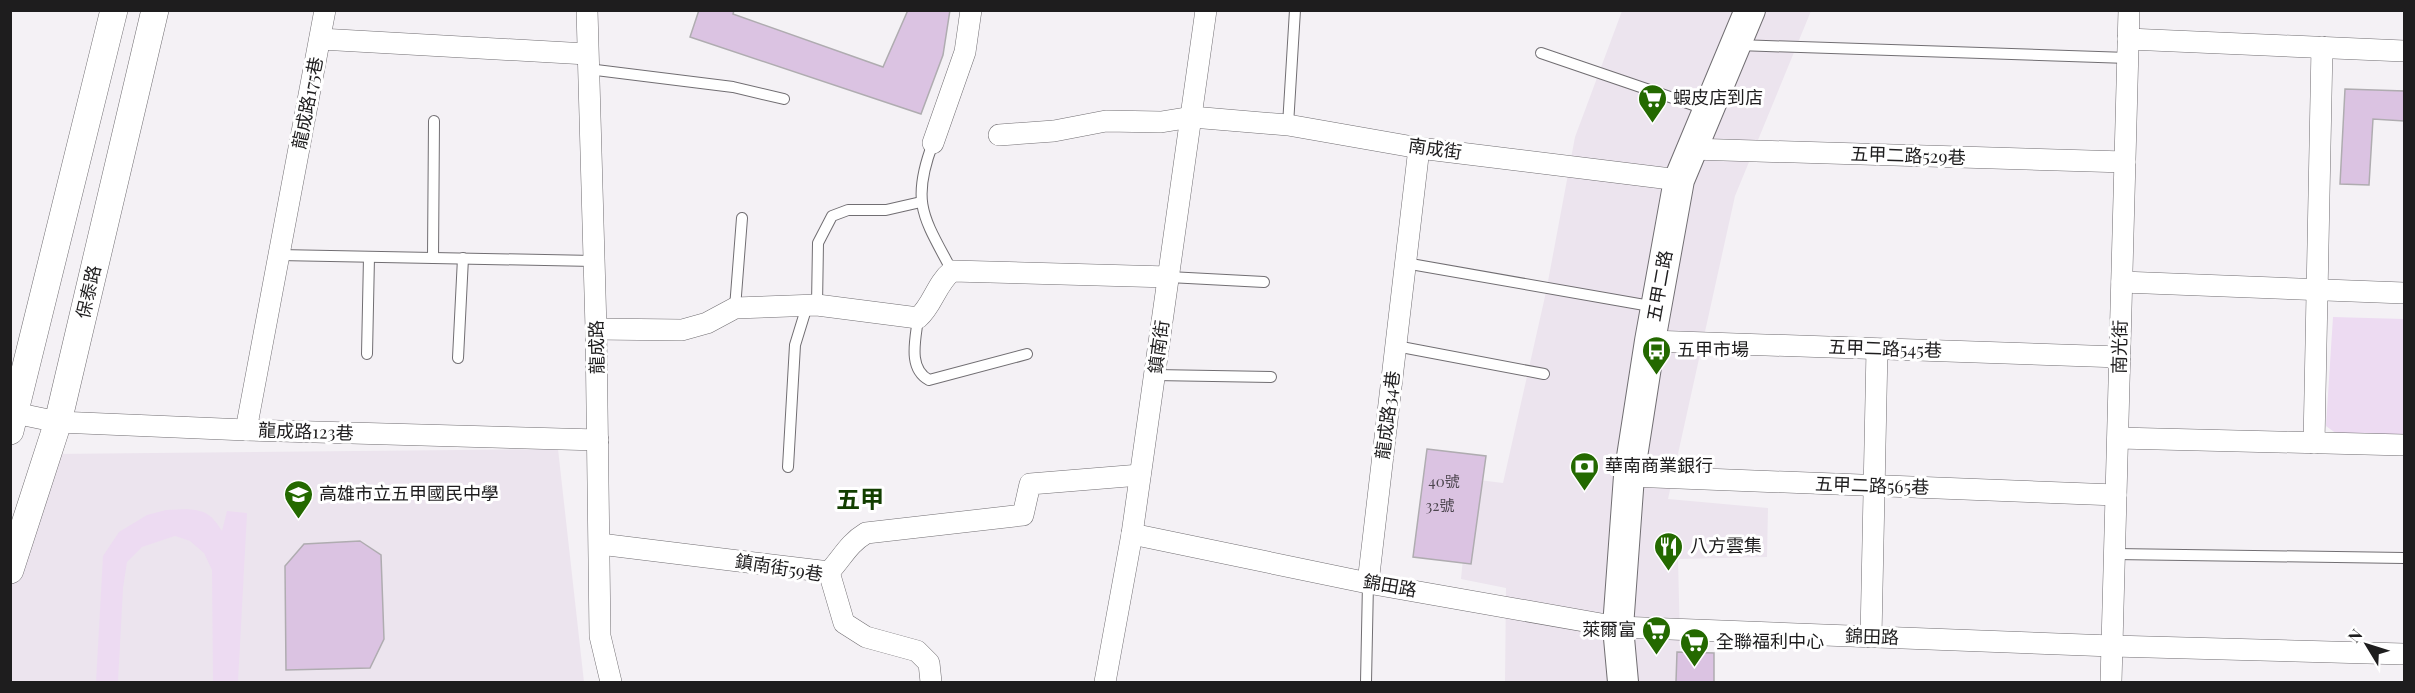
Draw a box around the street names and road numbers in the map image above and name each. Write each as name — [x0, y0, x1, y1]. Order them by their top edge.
street label: 龍成路175巷 — [286, 55, 328, 151]
street label: 南成街 — [1407, 132, 1464, 164]
street label: 五甲二路529巷 — [1850, 141, 1966, 169]
street label: 五甲二路 — [1641, 248, 1677, 323]
street label: 保泰路 — [70, 263, 106, 321]
street label: 鎮南街 — [1142, 318, 1174, 375]
street label: 龍成路 — [584, 320, 608, 374]
street label: 南光街 — [2107, 320, 2131, 374]
street label: 五甲二路545巷 — [1828, 334, 1942, 362]
street label: 龍成路34巷 — [1370, 369, 1404, 461]
street label: 龍成路123巷 — [258, 417, 354, 445]
street label: 五甲二路565巷 — [1815, 471, 1930, 499]
street label: 鎮南街59巷 — [734, 548, 825, 586]
street label: 錦田路 — [1362, 569, 1419, 602]
street label: 錦田路 — [1845, 623, 1899, 649]

